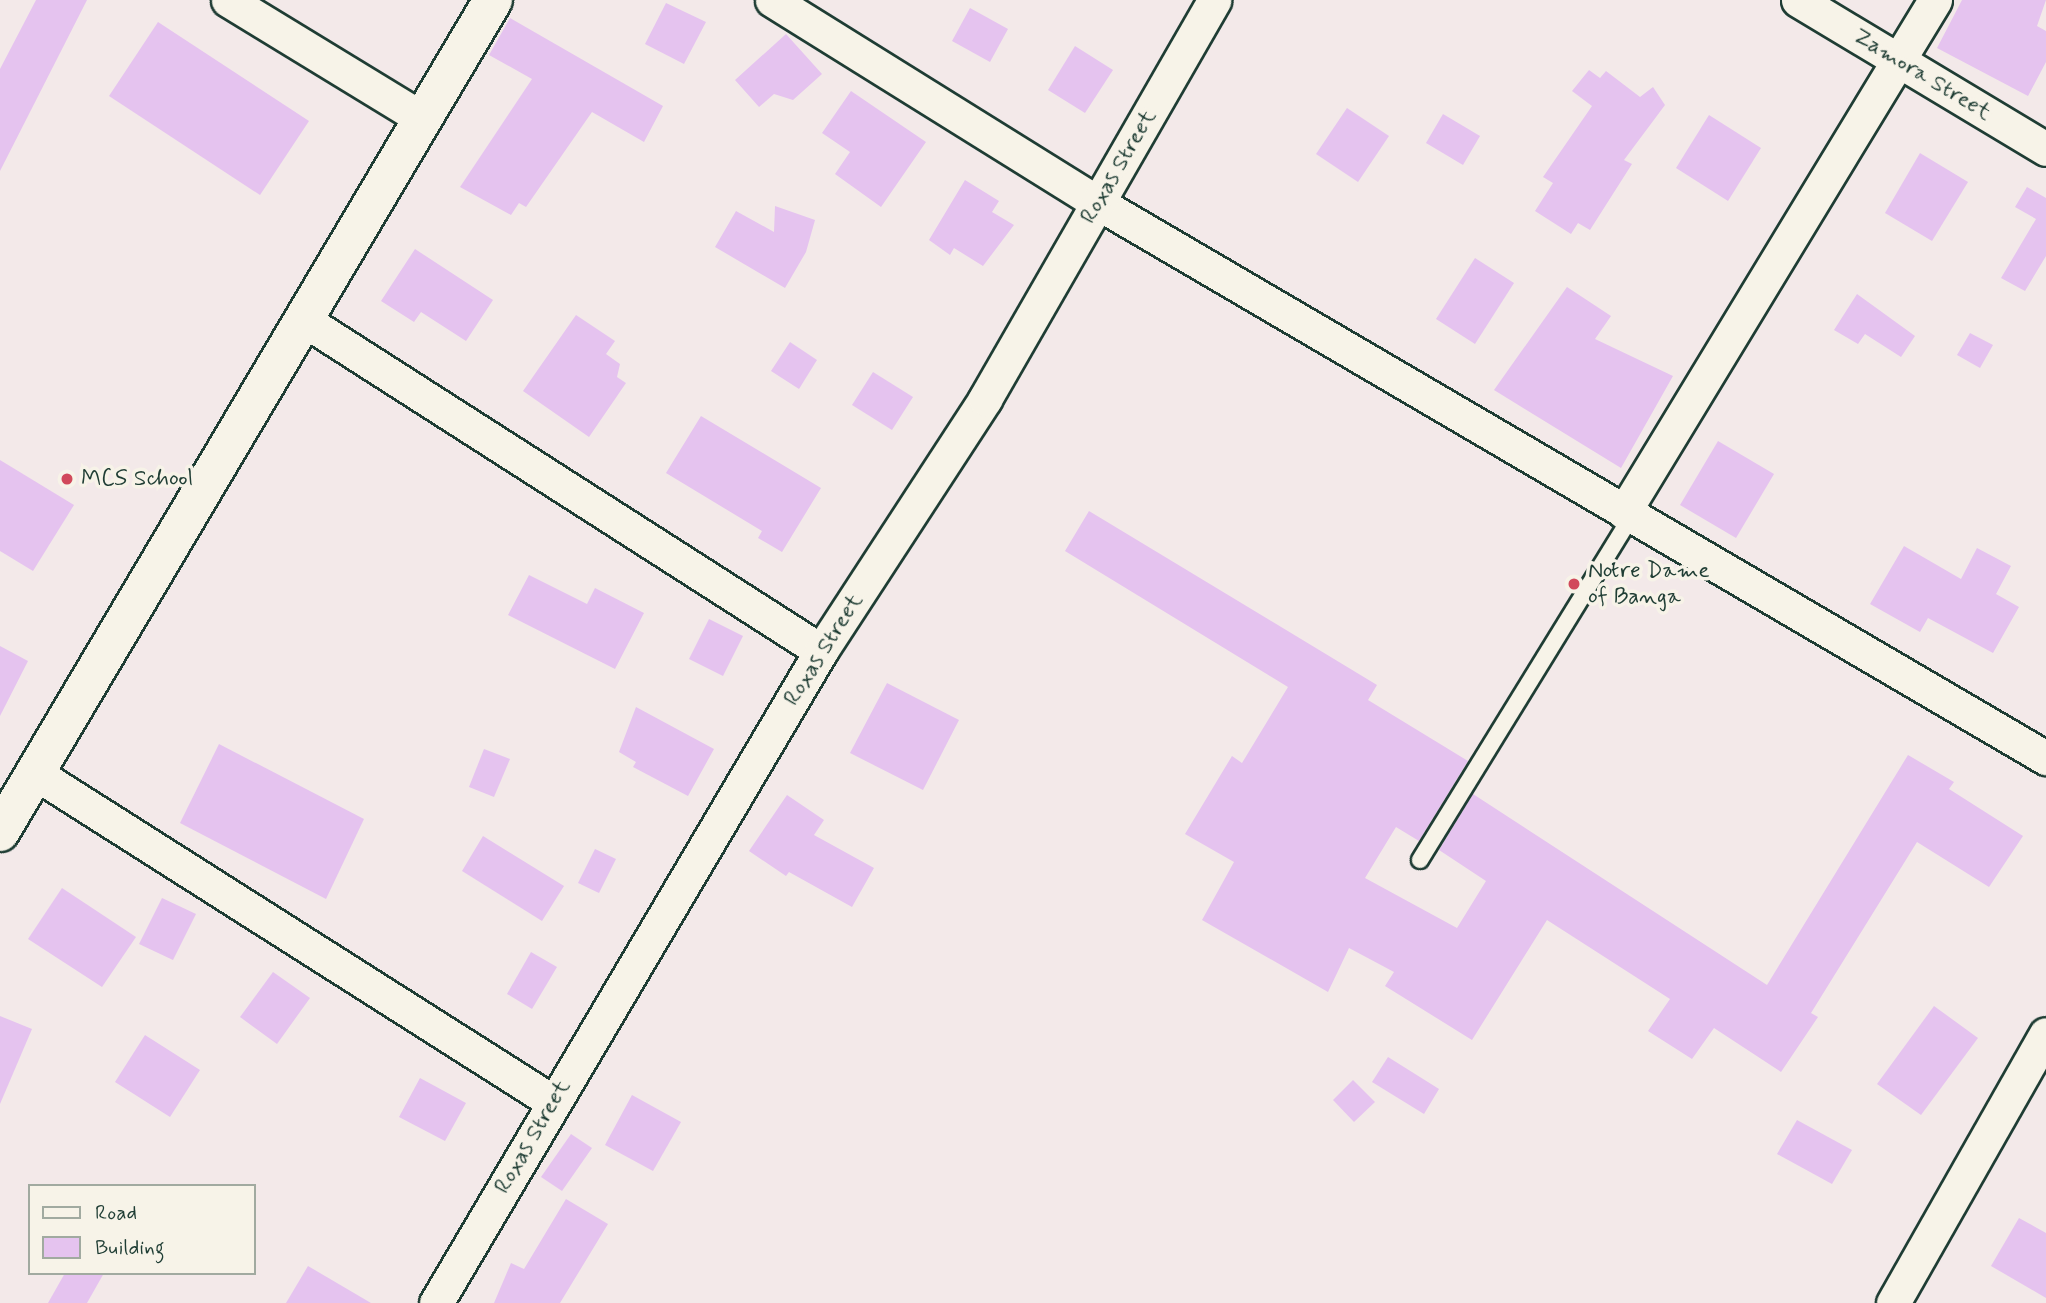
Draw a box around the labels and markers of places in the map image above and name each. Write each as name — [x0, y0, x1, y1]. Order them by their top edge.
place label: MCS School — [81, 465, 193, 493]
marker: MCS School — [59, 471, 75, 487]
place label: Notre Dame of Banga — [1588, 557, 1707, 611]
marker: Notre Dame of Banga — [1566, 576, 1582, 592]

